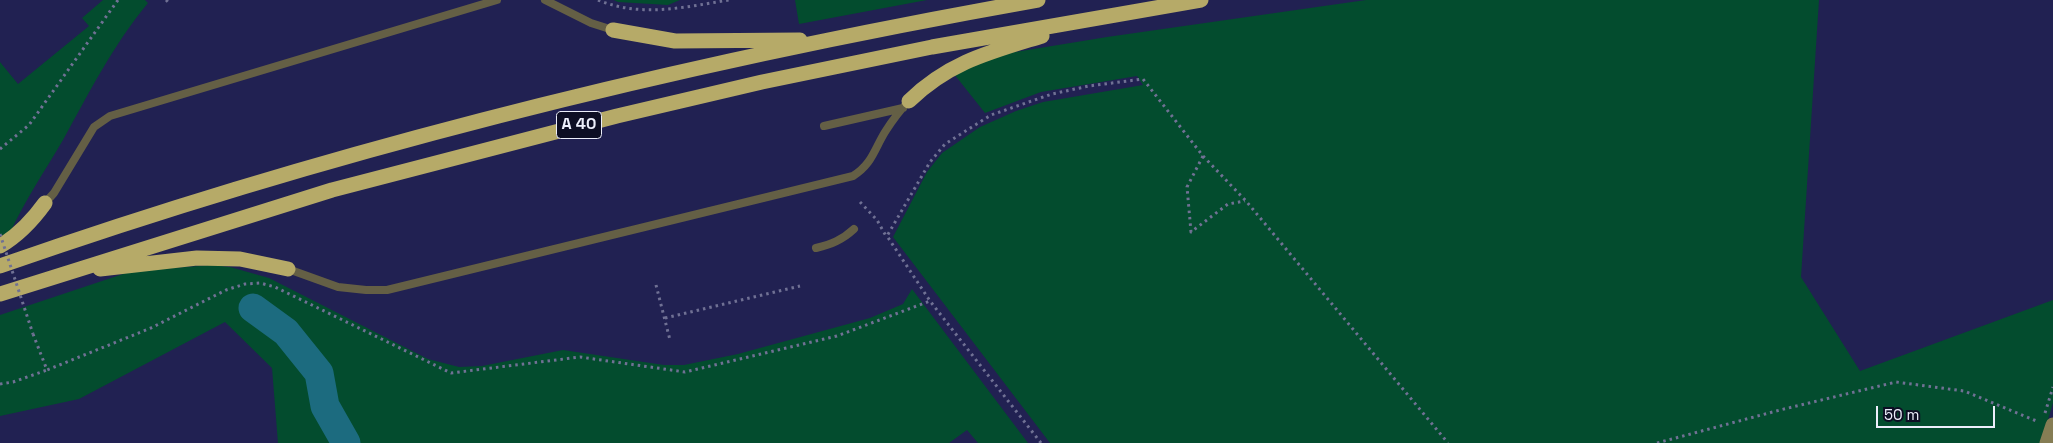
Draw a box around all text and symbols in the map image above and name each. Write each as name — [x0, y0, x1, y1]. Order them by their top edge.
road number: A 40 — [556, 112, 602, 138]
scale bar — [1878, 396, 1997, 428]
text: 50 m — [1884, 405, 1919, 424]

